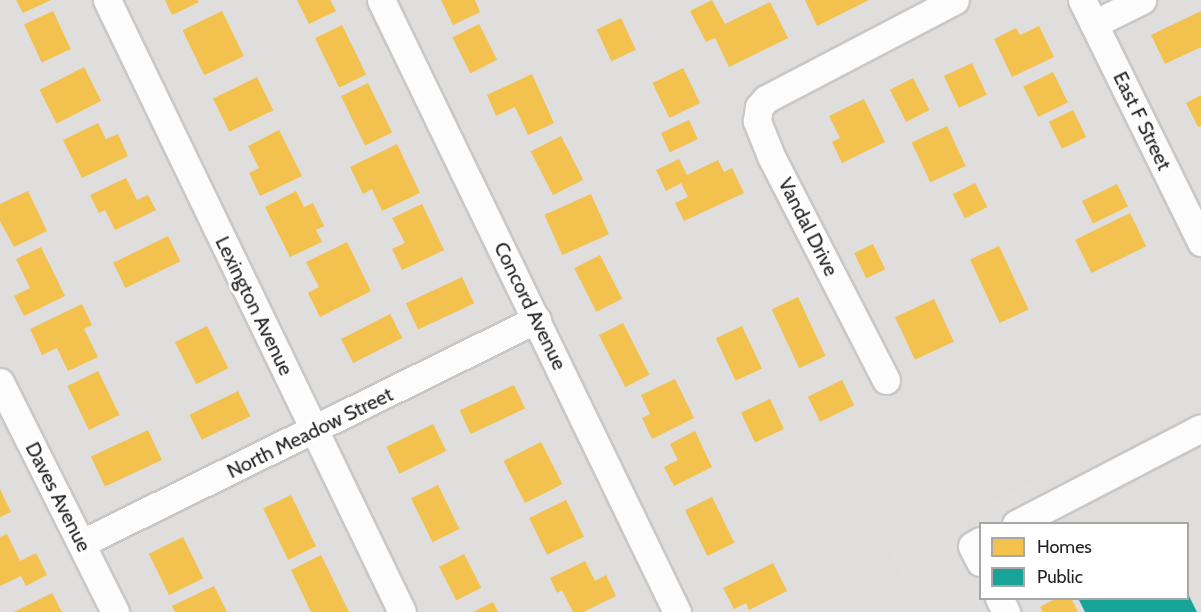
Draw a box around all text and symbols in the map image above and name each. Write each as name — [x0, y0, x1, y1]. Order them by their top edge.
street label: East F Street — [1108, 68, 1176, 174]
street label: Vandal Drive — [773, 174, 843, 280]
street label: Lexington Avenue — [210, 233, 298, 379]
street label: Concord Avenue — [489, 238, 571, 374]
street label: North Meadow Street — [223, 382, 397, 484]
street label: Daves Avenue — [20, 438, 96, 556]
legend — [979, 522, 1189, 600]
text: Homes — [1037, 536, 1092, 558]
text: Public — [1037, 566, 1083, 588]

